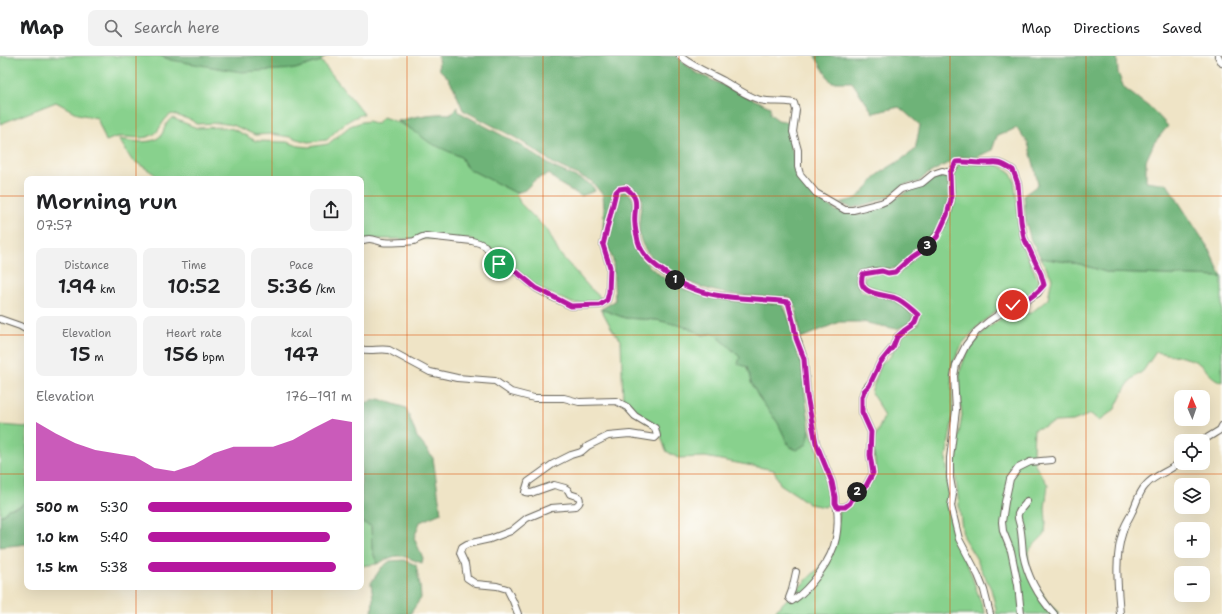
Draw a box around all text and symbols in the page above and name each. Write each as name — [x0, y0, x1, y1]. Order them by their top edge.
search box — [88, 10, 368, 46]
text: Map — [20, 15, 64, 40]
icon: search — [102, 17, 124, 39]
text: Search here — [134, 18, 220, 38]
text: Map — [1022, 19, 1052, 37]
text: Directions — [1074, 19, 1140, 37]
text: Saved — [1162, 19, 1202, 37]
text: Morning run — [36, 187, 177, 216]
button: share — [310, 189, 352, 231]
text: 07:57 — [36, 217, 73, 234]
pin: 3 — [917, 236, 937, 256]
text: 3 — [923, 238, 931, 253]
pin — [482, 247, 516, 281]
icon: arrive — [488, 253, 510, 275]
text: Distance — [64, 258, 109, 273]
text: Time — [181, 258, 207, 273]
text: Pace — [289, 258, 313, 273]
pin: 1 — [665, 270, 685, 290]
text: 1 — [672, 272, 678, 287]
text: 1.94 — [58, 273, 96, 299]
text: 10:52 — [167, 273, 221, 299]
text: 5:36 — [267, 273, 312, 299]
text: km — [96, 282, 116, 297]
text: /km — [312, 282, 336, 297]
pin — [996, 288, 1030, 322]
icon: check — [1002, 294, 1024, 316]
text: Elevation — [62, 326, 111, 341]
text: Heart rate — [166, 326, 222, 341]
text: kcal — [291, 326, 312, 341]
text: 15 — [69, 341, 91, 367]
text: 156 — [164, 341, 199, 367]
text: 147 — [284, 341, 319, 367]
text: m — [91, 350, 104, 365]
text: bpm — [199, 350, 224, 365]
text: Elevation — [36, 388, 94, 405]
text: 176–191 m — [286, 388, 352, 405]
north arrow — [1174, 390, 1210, 426]
map controls — [1174, 390, 1210, 602]
button: locate — [1174, 434, 1210, 470]
button: layers — [1174, 478, 1210, 514]
pin: 2 — [847, 482, 867, 502]
text: 2 — [853, 484, 861, 499]
text: 500 m — [36, 499, 79, 516]
text: 5:30 — [100, 499, 128, 516]
button: + — [1174, 522, 1210, 558]
text: 1.0 km — [36, 529, 78, 546]
text: 5:40 — [100, 529, 128, 546]
text: 1.5 km — [36, 559, 78, 576]
text: 5:38 — [100, 559, 128, 576]
button: − — [1174, 566, 1210, 602]

